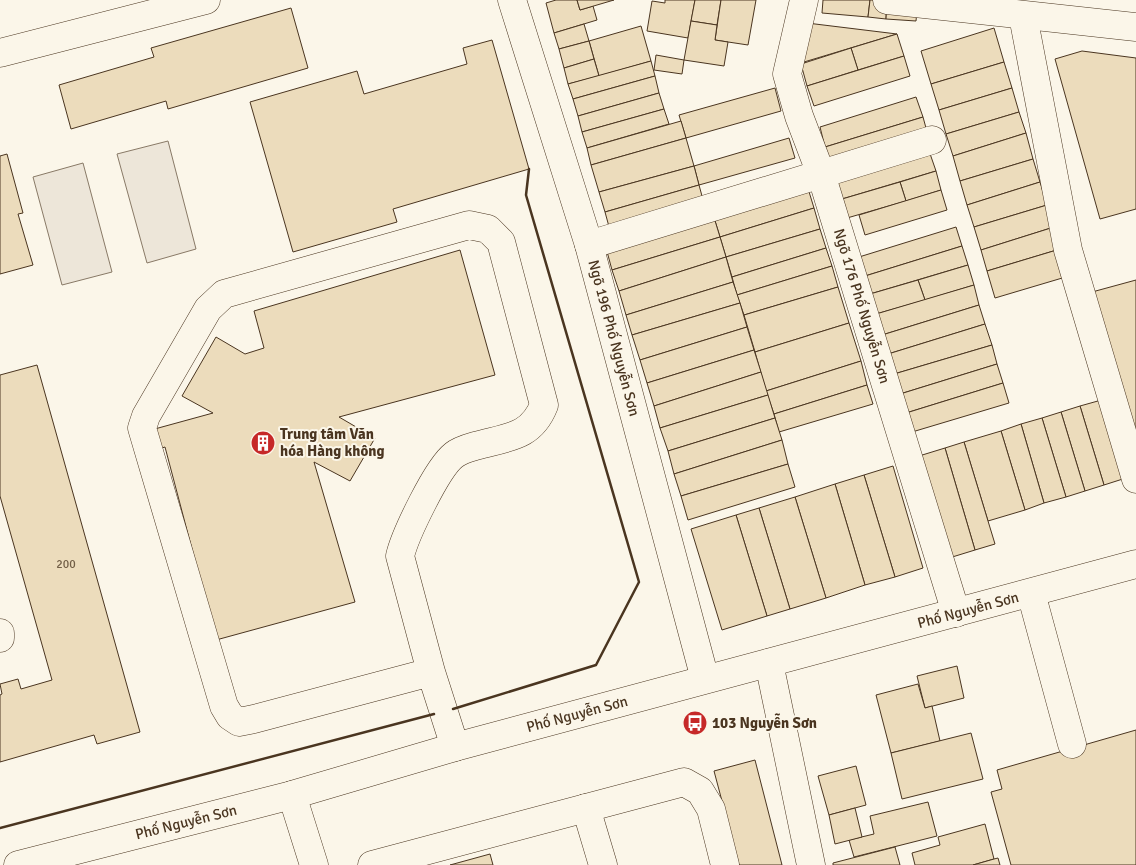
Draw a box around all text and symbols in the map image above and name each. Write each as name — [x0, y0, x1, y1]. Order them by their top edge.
street label: Ngõ 176 Phố Nguyễn Sơn — [830, 226, 895, 386]
street label: Ngõ 196 Phố Nguyễn Sơn — [584, 258, 645, 418]
place label: Trung tâm Văn hóa Hàng không — [280, 425, 385, 460]
building icon: Trung tâm Văn hóa Hàng không — [250, 430, 276, 456]
house number: 200 — [56, 557, 76, 572]
street label: Phố Nguyễn Sơn — [915, 587, 1021, 632]
street label: Phố Nguyễn Sơn — [524, 691, 630, 736]
bus stop icon: 103 Nguyễn Sơn — [682, 710, 708, 736]
place label: 103 Nguyễn Sơn — [712, 713, 817, 732]
street label: Phố Nguyễn Sơn — [133, 800, 239, 843]

